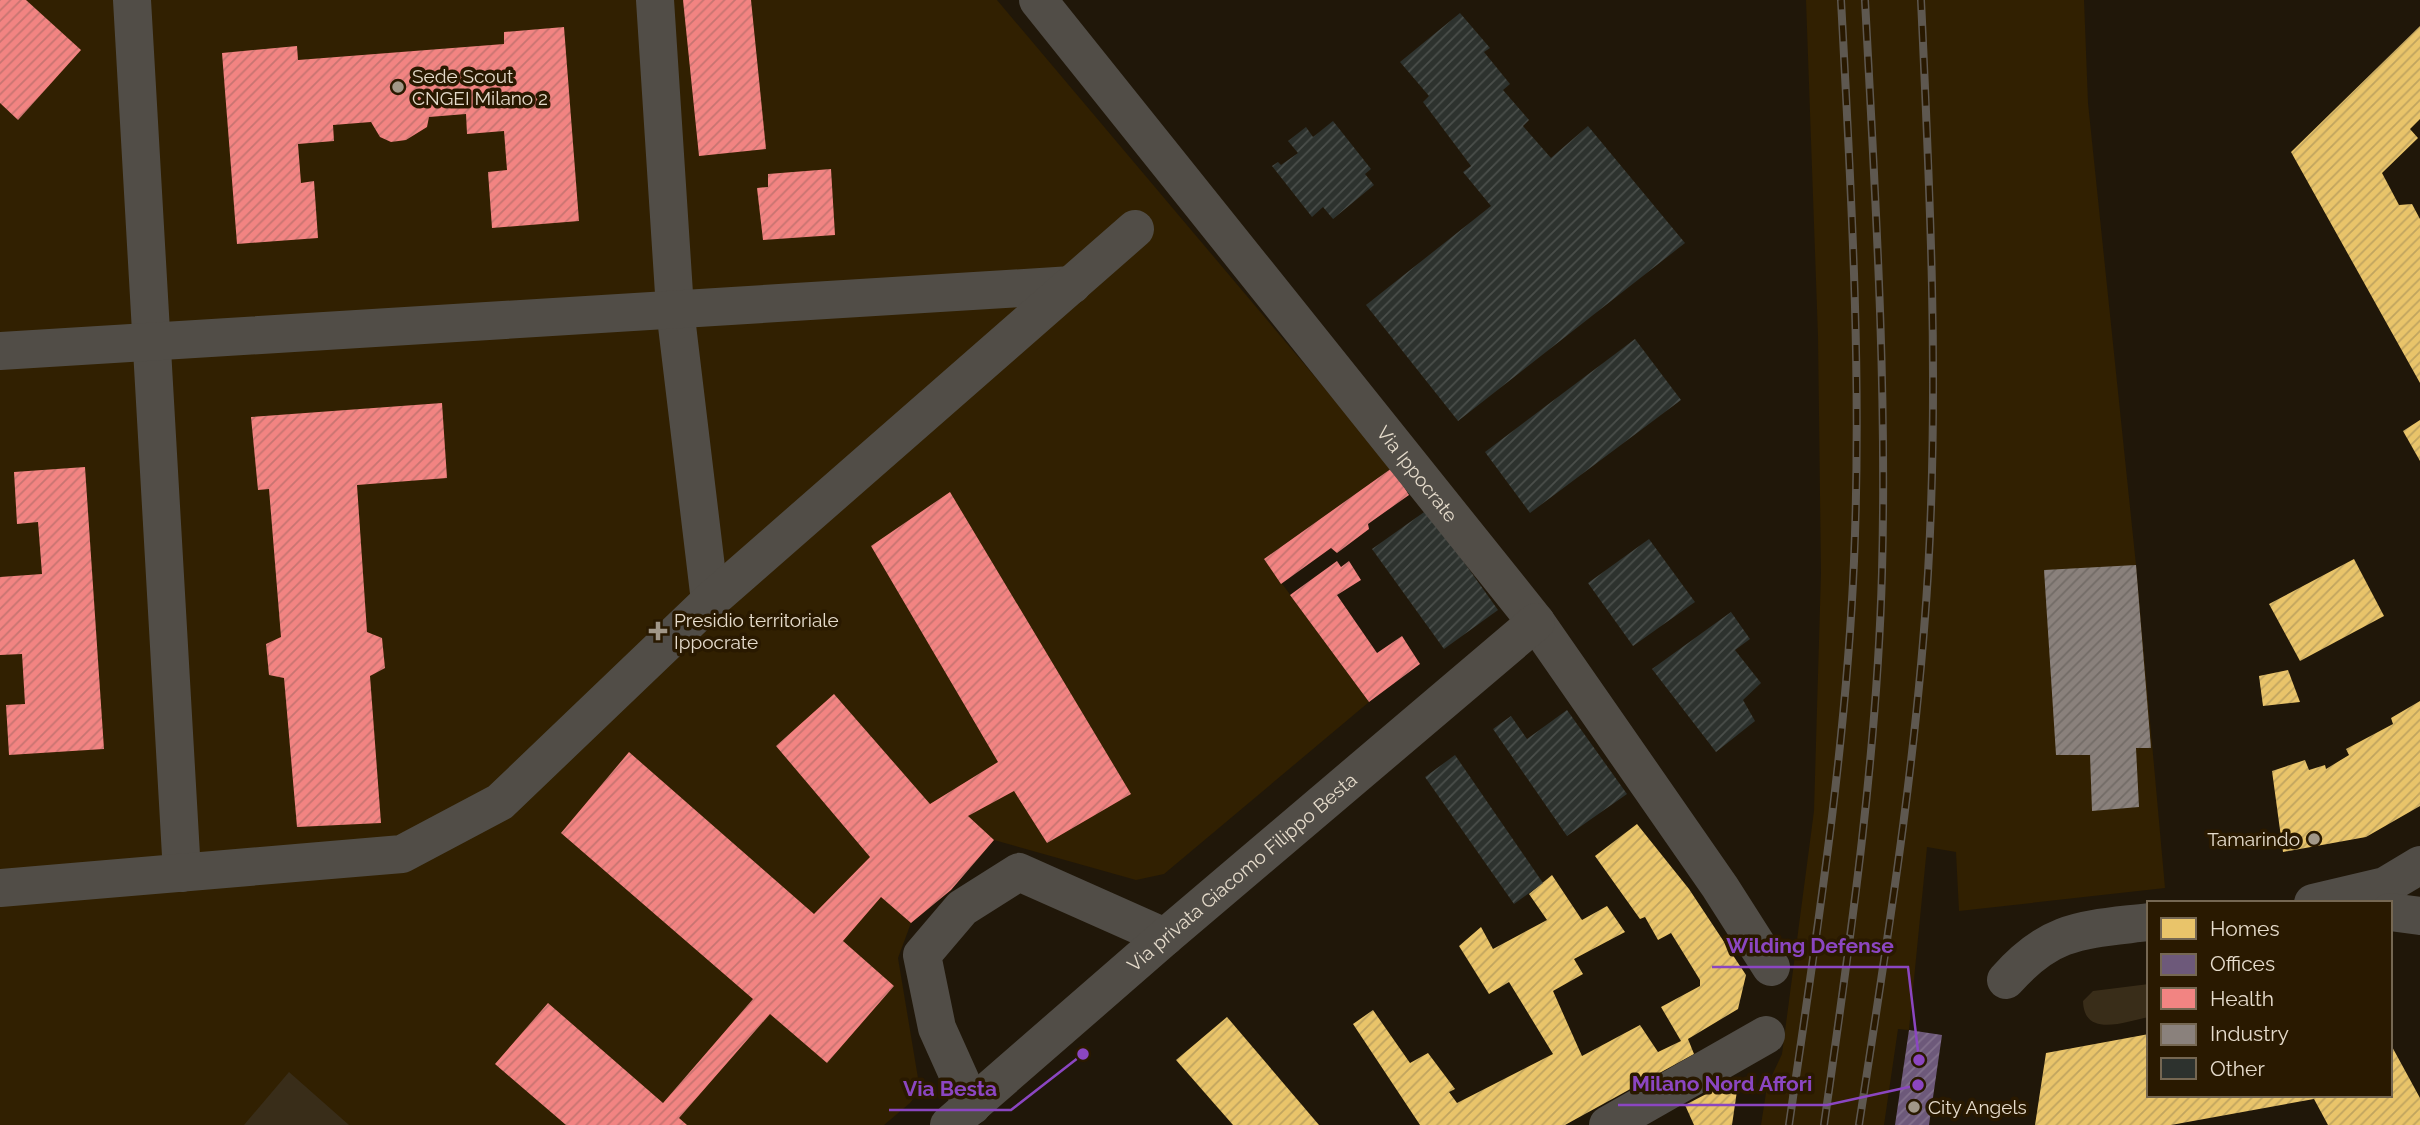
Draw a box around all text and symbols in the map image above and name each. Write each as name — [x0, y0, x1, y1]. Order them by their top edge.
place label: Sede Scout CNGEI Milano 2 — [412, 65, 548, 109]
marker: Sede Scout CNGEI Milano 2 — [390, 79, 406, 95]
street label: Via Ippocrate — [1372, 421, 1462, 526]
place label: Presidio territoriale Ippocrate — [674, 609, 839, 653]
marker: Presidio territoriale Ippocrate — [648, 621, 668, 641]
street label: Via privata Giacomo Filippo Besta — [1123, 768, 1361, 976]
place label: Tamarindo — [2207, 828, 2300, 850]
marker: Tamarindo — [2306, 831, 2322, 847]
legend — [2147, 901, 2392, 1097]
text: Homes — [2210, 916, 2280, 941]
callout: Wilding Defense — [1712, 925, 1908, 967]
text: Wilding Defense — [1726, 933, 1894, 958]
text: Offices — [2210, 951, 2275, 976]
text: Health — [2210, 986, 2274, 1011]
text: Industry — [2210, 1021, 2289, 1046]
text: Other — [2210, 1056, 2265, 1081]
callout: Milano Nord Affori — [1618, 1063, 1827, 1105]
callout: Via Besta — [889, 1068, 1011, 1110]
text: Milano Nord Affori — [1632, 1071, 1812, 1096]
text: Via Besta — [903, 1076, 997, 1101]
place label: City Angels — [1928, 1096, 2027, 1118]
marker: City Angels — [1906, 1099, 1922, 1115]

